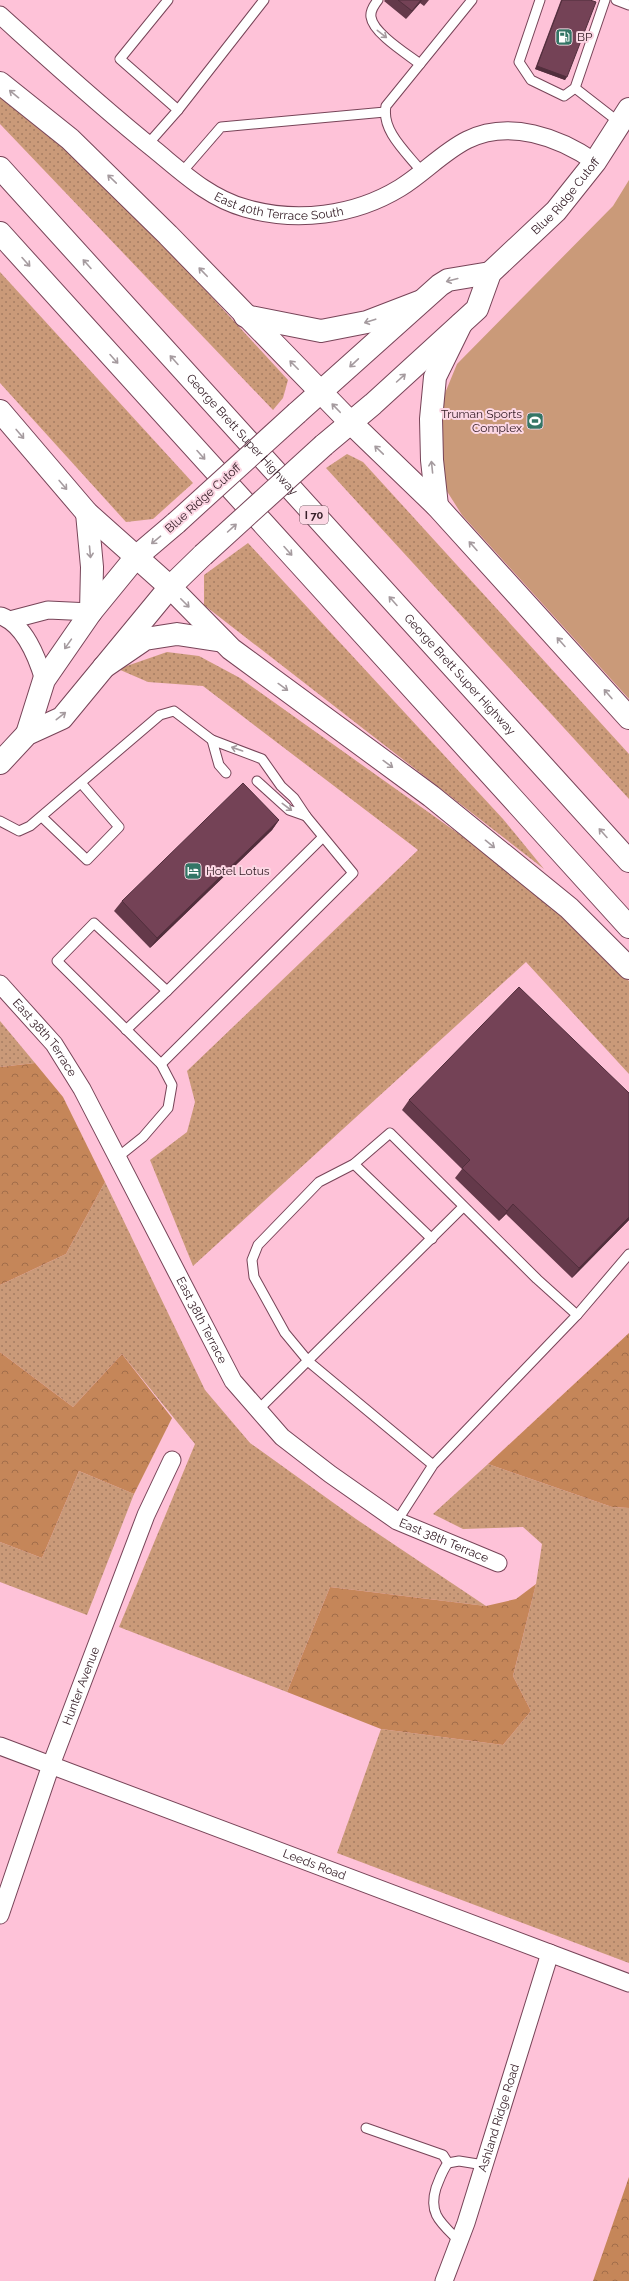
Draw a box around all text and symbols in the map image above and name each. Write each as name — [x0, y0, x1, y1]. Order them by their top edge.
fuel station icon: BP — [554, 27, 574, 47]
one-way arrow — [376, 29, 387, 38]
place label: BP — [577, 30, 593, 44]
one-way arrow — [9, 89, 20, 98]
street label: Blue Ridge Cutoff — [528, 154, 603, 237]
one-way arrow — [107, 174, 117, 184]
street label: East 40th Terrace South — [212, 189, 345, 223]
one-way arrow — [21, 257, 31, 267]
one-way arrow — [83, 259, 92, 269]
one-way arrow — [198, 267, 208, 277]
one-way arrow — [446, 277, 459, 284]
one-way arrow — [364, 317, 376, 325]
one-way arrow — [109, 353, 118, 364]
one-way arrow — [170, 355, 179, 365]
one-way arrow — [349, 359, 359, 368]
one-way arrow — [289, 360, 299, 370]
street label: George Brett Super Highway — [183, 371, 301, 498]
one-way arrow — [396, 374, 406, 383]
one-way arrow — [331, 403, 341, 413]
place label: Truman Sports Complex — [441, 407, 522, 435]
sports icon: Truman Sports Complex — [525, 411, 545, 431]
one-way arrow — [15, 429, 24, 439]
one-way arrow — [374, 445, 384, 455]
one-way arrow — [196, 450, 206, 460]
street label: Blue Ridge Cutoff — [162, 460, 245, 536]
one-way arrow — [429, 461, 436, 474]
one-way arrow — [59, 480, 68, 491]
road number: I 70 — [300, 506, 328, 524]
one-way arrow — [226, 524, 237, 533]
one-way arrow — [151, 536, 161, 545]
one-way arrow — [468, 541, 478, 551]
one-way arrow — [87, 545, 94, 558]
one-way arrow — [283, 546, 293, 556]
one-way arrow — [389, 596, 398, 607]
one-way arrow — [180, 598, 190, 608]
street label: George Brett Super Highway — [401, 611, 519, 738]
one-way arrow — [556, 637, 565, 647]
one-way arrow — [64, 639, 72, 650]
one-way arrow — [277, 683, 288, 692]
one-way arrow — [604, 690, 613, 700]
one-way arrow — [56, 712, 67, 720]
one-way arrow — [231, 745, 244, 752]
one-way arrow — [382, 760, 393, 769]
one-way arrow — [281, 803, 292, 811]
one-way arrow — [599, 828, 608, 838]
one-way arrow — [485, 840, 496, 849]
hotel icon: Hotel Lotus — [183, 861, 203, 881]
place label: Hotel Lotus — [206, 864, 270, 878]
street label: East 38th Terrace — [10, 996, 80, 1079]
street label: East 38th Terrace — [173, 1275, 230, 1366]
street label: East 38th Terrace — [397, 1516, 491, 1565]
street label: Hunter Avenue — [60, 1645, 102, 1727]
street label: Leeds Road — [281, 1846, 348, 1883]
street label: Ashland Ridge Road — [475, 2062, 522, 2174]

